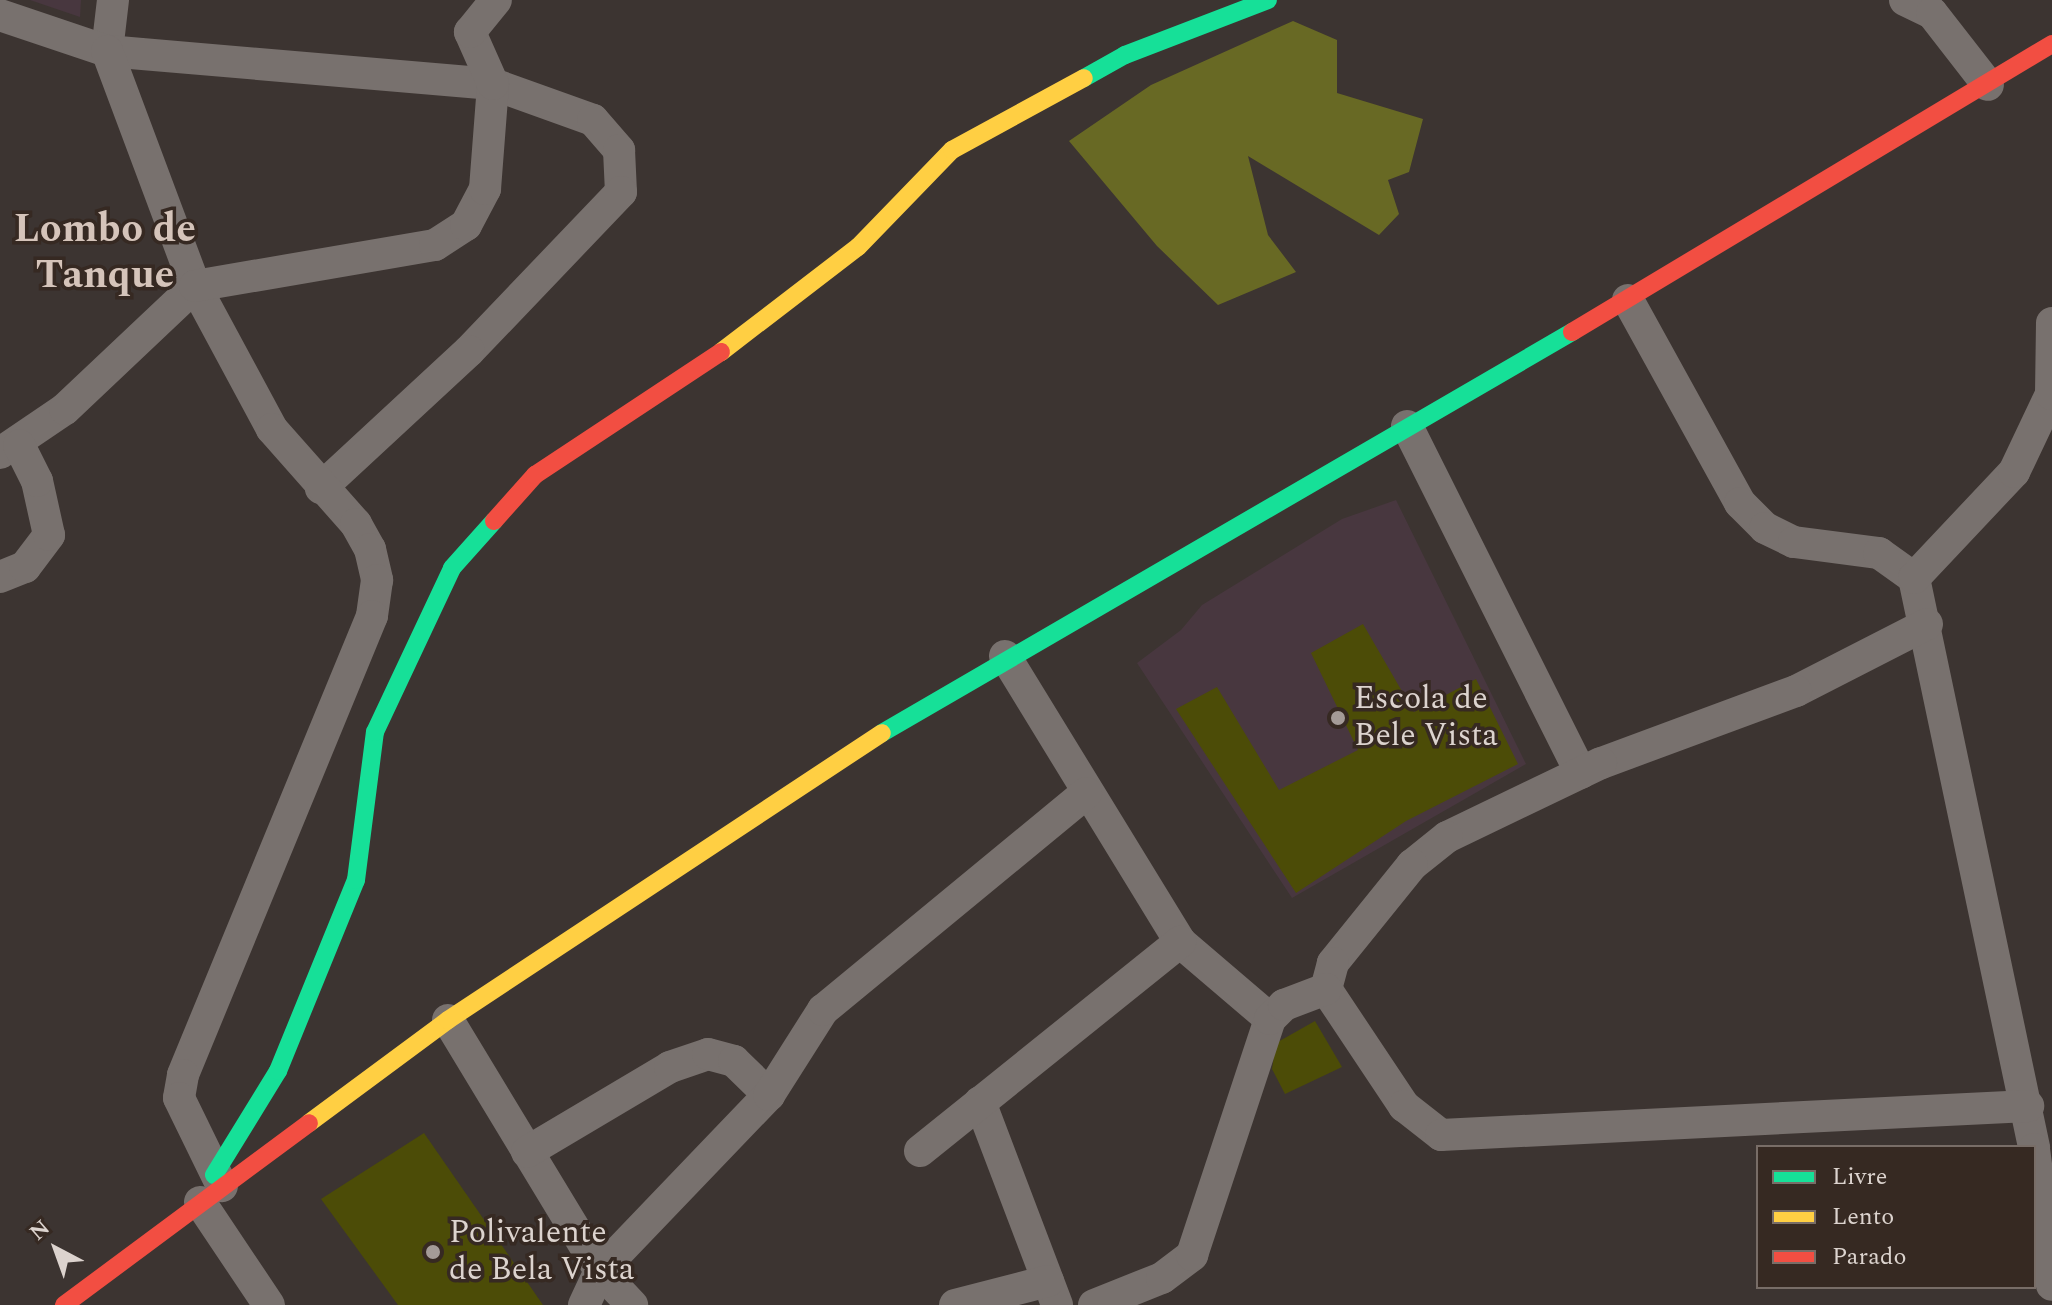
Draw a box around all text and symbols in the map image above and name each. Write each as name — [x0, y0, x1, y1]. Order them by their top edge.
district label: Lombo de Tanque — [14, 206, 196, 300]
place label: Escola de Bele Vista — [1354, 681, 1498, 756]
marker: Escola de Bele Vista — [1329, 709, 1347, 727]
legend — [1756, 1145, 2036, 1289]
text: Livre — [1832, 1159, 1887, 1195]
text: Lento — [1832, 1199, 1894, 1235]
north arrow — [16, 1209, 96, 1289]
text: N — [22, 1212, 58, 1249]
place label: Polivalente de Bela Vista — [449, 1215, 634, 1290]
text: Parado — [1832, 1239, 1906, 1275]
marker: Polivalente de Bela Vista — [424, 1243, 442, 1261]

